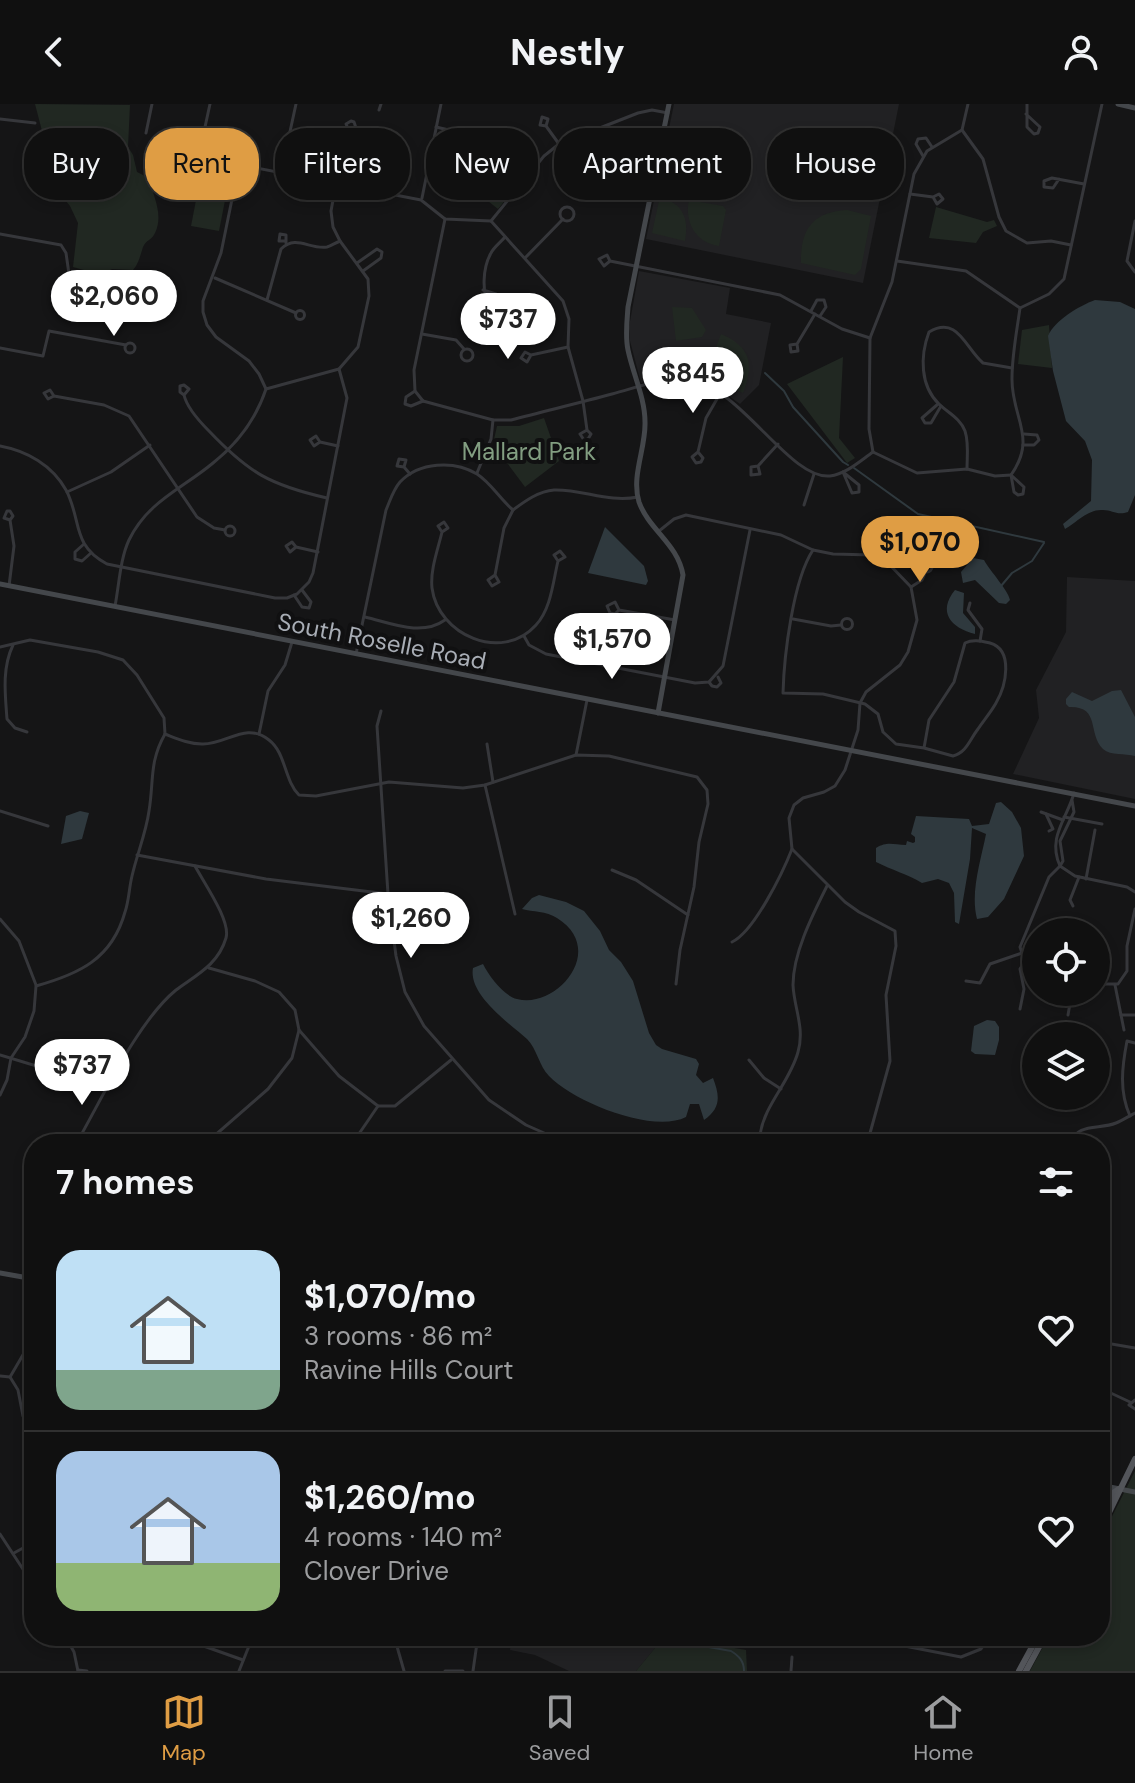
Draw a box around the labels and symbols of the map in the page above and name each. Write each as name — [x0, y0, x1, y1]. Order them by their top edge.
pin: $2,060 — [49, 270, 179, 338]
pin: $737 — [461, 293, 555, 361]
pin: $845 — [646, 347, 740, 415]
park label: Mallard Park — [462, 436, 596, 467]
pin: $1,070 — [855, 516, 985, 584]
street label: South Roselle Road — [275, 606, 489, 676]
pin: $1,570 — [547, 613, 677, 681]
pin: $1,260 — [346, 892, 476, 960]
pin: $737 — [35, 1039, 129, 1107]

